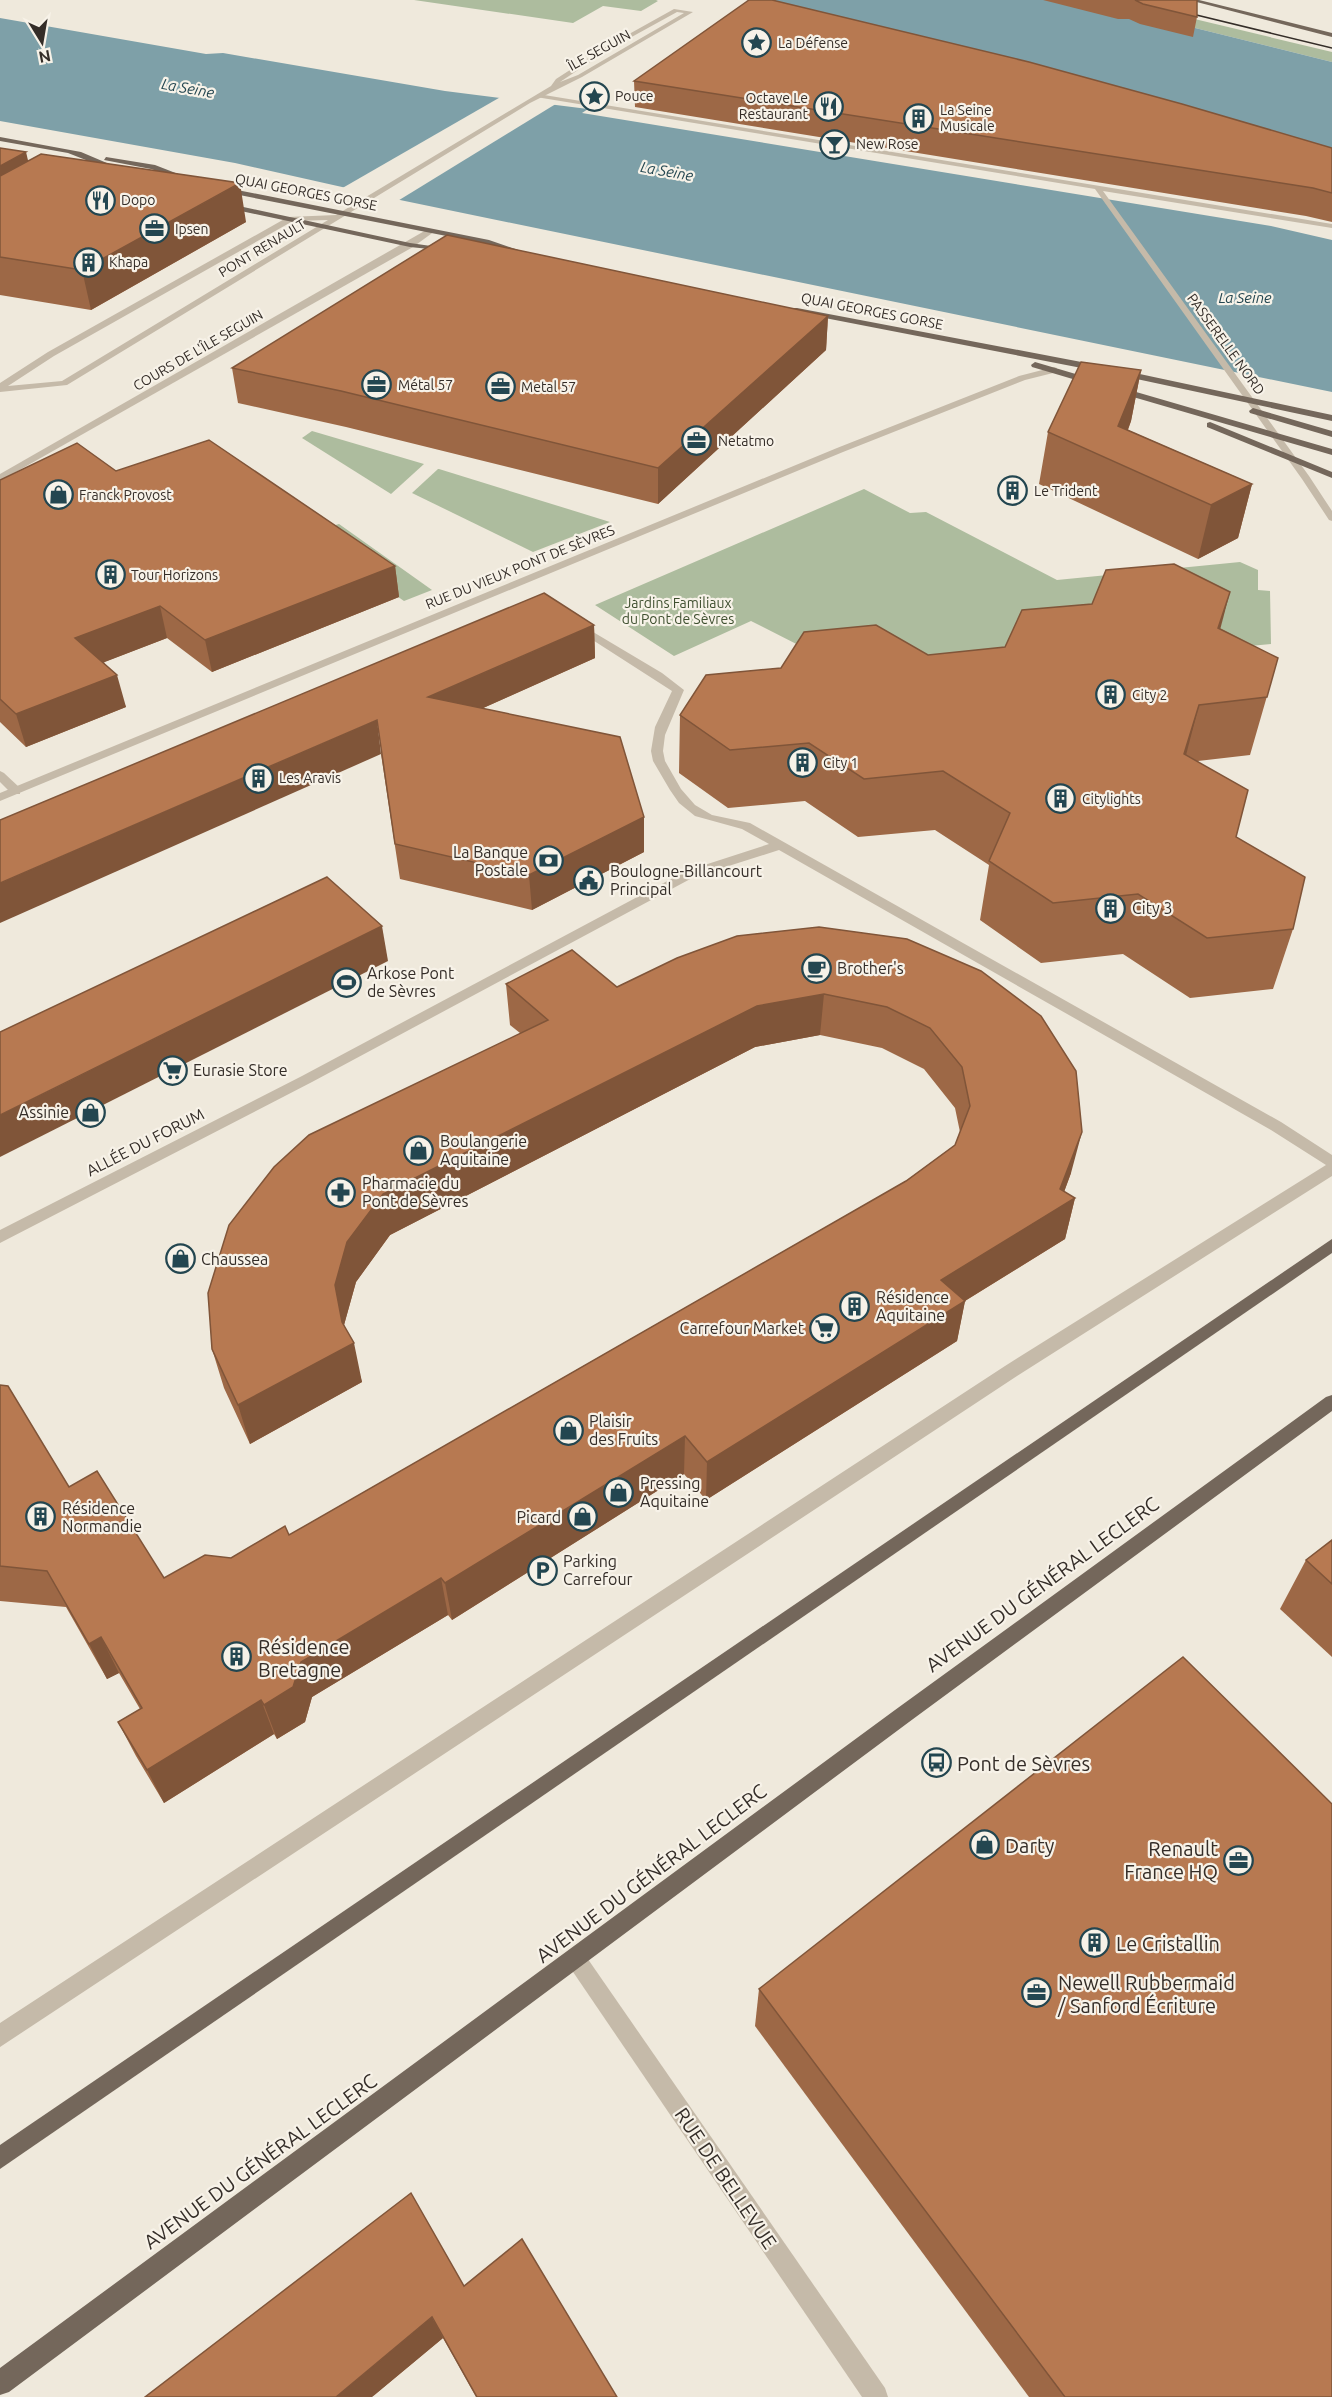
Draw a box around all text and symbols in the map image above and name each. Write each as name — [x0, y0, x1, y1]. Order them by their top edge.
north arrow — [12, 12, 72, 72]
street label: ÎLE SEGUIN — [564, 25, 633, 74]
place icon: La Défense — [741, 27, 773, 59]
place label: La Défense — [778, 35, 848, 51]
text: N — [37, 47, 52, 67]
water label: La Seine — [160, 75, 216, 101]
place icon: Pouce — [578, 80, 610, 112]
place label: Pouce — [615, 88, 654, 104]
place label: Octave Le Restaurant — [739, 90, 808, 122]
restaurant icon: Octave Le Restaurant — [813, 90, 845, 122]
building icon: La Seine Musicale — [903, 102, 935, 134]
place label: La Seine Musicale — [940, 102, 995, 134]
bar icon: New Rose — [819, 128, 851, 160]
place label: New Rose — [856, 136, 918, 152]
water label: La Seine — [639, 158, 695, 184]
street label: QUAI GEORGES GORSE — [234, 170, 379, 214]
restaurant icon: Dopo — [84, 184, 116, 216]
place label: Dopo — [121, 192, 155, 208]
office icon: Ipsen — [138, 213, 170, 245]
street label: PONT RENAULT — [215, 216, 309, 280]
place label: Ipsen — [175, 221, 209, 237]
building icon: Khapa — [72, 246, 104, 278]
place label: Khapa — [109, 254, 148, 270]
street label: QUAI GEORGES GORSE — [800, 289, 945, 333]
water label: La Seine — [1218, 289, 1272, 306]
street label: PASSERELLE NORD — [1184, 290, 1268, 398]
street label: COURS DE L'ÎLE SEGUIN — [130, 305, 266, 394]
office icon: Métal 57 — [361, 369, 393, 401]
office icon: Metal 57 — [484, 371, 516, 403]
place label: Métal 57 — [398, 377, 453, 393]
place label: Metal 57 — [521, 379, 576, 395]
office icon: Netatmo — [681, 425, 713, 457]
place label: Netatmo — [718, 433, 774, 449]
building icon: Le Trident — [997, 475, 1029, 507]
shop icon: Franck Provost — [42, 479, 74, 511]
place label: Le Trident — [1034, 483, 1098, 499]
place label: Franck Provost — [79, 487, 172, 503]
street label: RUE DU VIEUX PONT DE SÈVRES — [423, 521, 617, 612]
building icon: Tour Horizons — [94, 559, 126, 591]
place label: Tour Horizons — [131, 567, 218, 583]
park label: Jardins Familiaux du Pont de Sèvres — [622, 595, 734, 627]
building icon: City 2 — [1095, 679, 1127, 711]
place label: City 2 — [1132, 687, 1167, 703]
building icon: City 1 — [786, 747, 818, 779]
place label: City 1 — [823, 755, 858, 771]
building icon: Les Aravis — [242, 762, 274, 794]
place label: Les Aravis — [279, 770, 341, 786]
building icon: Citylights — [1045, 783, 1077, 815]
place label: Citylights — [1082, 791, 1141, 807]
place label: La Banque Postale — [453, 843, 528, 879]
bank icon: La Banque Postale — [533, 845, 565, 877]
place label: Boulogne-Billancourt Principal — [610, 862, 763, 898]
public building icon: Boulogne-Billancourt Principal — [573, 864, 605, 896]
building icon: City 3 — [1095, 892, 1127, 924]
place label: City 3 — [1132, 899, 1172, 917]
cafe icon: Brother's — [800, 952, 832, 984]
place label: Brother's — [837, 959, 904, 977]
place label: Arkose Pont de Sèvres — [367, 964, 455, 1000]
sports icon: Arkose Pont de Sèvres — [330, 966, 362, 998]
supermarket icon: Eurasie Store — [156, 1054, 188, 1086]
place label: Eurasie Store — [193, 1061, 287, 1079]
shop icon: Assinie — [74, 1096, 106, 1128]
place label: Assinie — [19, 1103, 69, 1121]
street label: ALLÉE DU FORUM — [82, 1103, 207, 1179]
place label: Boulangerie Aquitaine — [440, 1132, 527, 1168]
shop icon: Boulangerie Aquitaine — [403, 1134, 435, 1166]
place label: Pharmacie du Pont de Sèvres — [362, 1174, 469, 1210]
pharmacy icon: Pharmacie du Pont de Sèvres — [325, 1176, 357, 1208]
shop icon: Chaussea — [164, 1243, 196, 1275]
place label: Chaussea — [201, 1250, 268, 1268]
place label: Résidence Aquitaine — [876, 1288, 949, 1324]
building icon: Résidence Aquitaine — [839, 1290, 871, 1322]
supermarket icon: Carrefour Market — [809, 1312, 841, 1344]
place label: Carrefour Market — [680, 1319, 805, 1337]
place label: Plaisir des Fruits — [589, 1412, 658, 1448]
shop icon: Plaisir des Fruits — [552, 1414, 584, 1446]
place label: Pressing Aquitaine — [640, 1474, 709, 1510]
shop icon: Pressing Aquitaine — [603, 1476, 635, 1508]
street label: AVENUE DU GÉNÉRAL LECLERC — [921, 1492, 1163, 1676]
place label: Résidence Normandie — [62, 1499, 142, 1535]
building icon: Résidence Normandie — [25, 1501, 57, 1533]
shop icon: Picard — [566, 1501, 598, 1533]
place label: Picard — [517, 1508, 561, 1526]
place label: Parking Carrefour — [563, 1552, 633, 1588]
parking icon: Parking Carrefour — [526, 1554, 558, 1586]
place label: Résidence Bretagne — [258, 1635, 349, 1681]
building icon: Résidence Bretagne — [221, 1641, 253, 1673]
bus stop icon: Pont de Sèvres — [920, 1747, 952, 1779]
place label: Pont de Sèvres — [957, 1752, 1090, 1775]
street label: AVENUE DU GÉNÉRAL LECLERC — [531, 1779, 771, 1967]
shop icon: Darty — [968, 1829, 1000, 1861]
place label: Darty — [1005, 1834, 1055, 1857]
place label: Renault France HQ — [1124, 1837, 1218, 1883]
office icon: Renault France HQ — [1223, 1844, 1255, 1876]
building icon: Le Cristallin — [1079, 1927, 1111, 1959]
place label: Le Cristallin — [1116, 1932, 1220, 1955]
place label: Newell Rubbermaid / Sanford Écriture — [1057, 1971, 1235, 2017]
office icon: Newell Rubbermaid / Sanford Écriture — [1021, 1977, 1053, 2009]
street label: AVENUE DU GÉNÉRAL LECLERC — [139, 2069, 381, 2253]
street label: RUE DE BELLEVUE — [670, 2103, 782, 2253]

